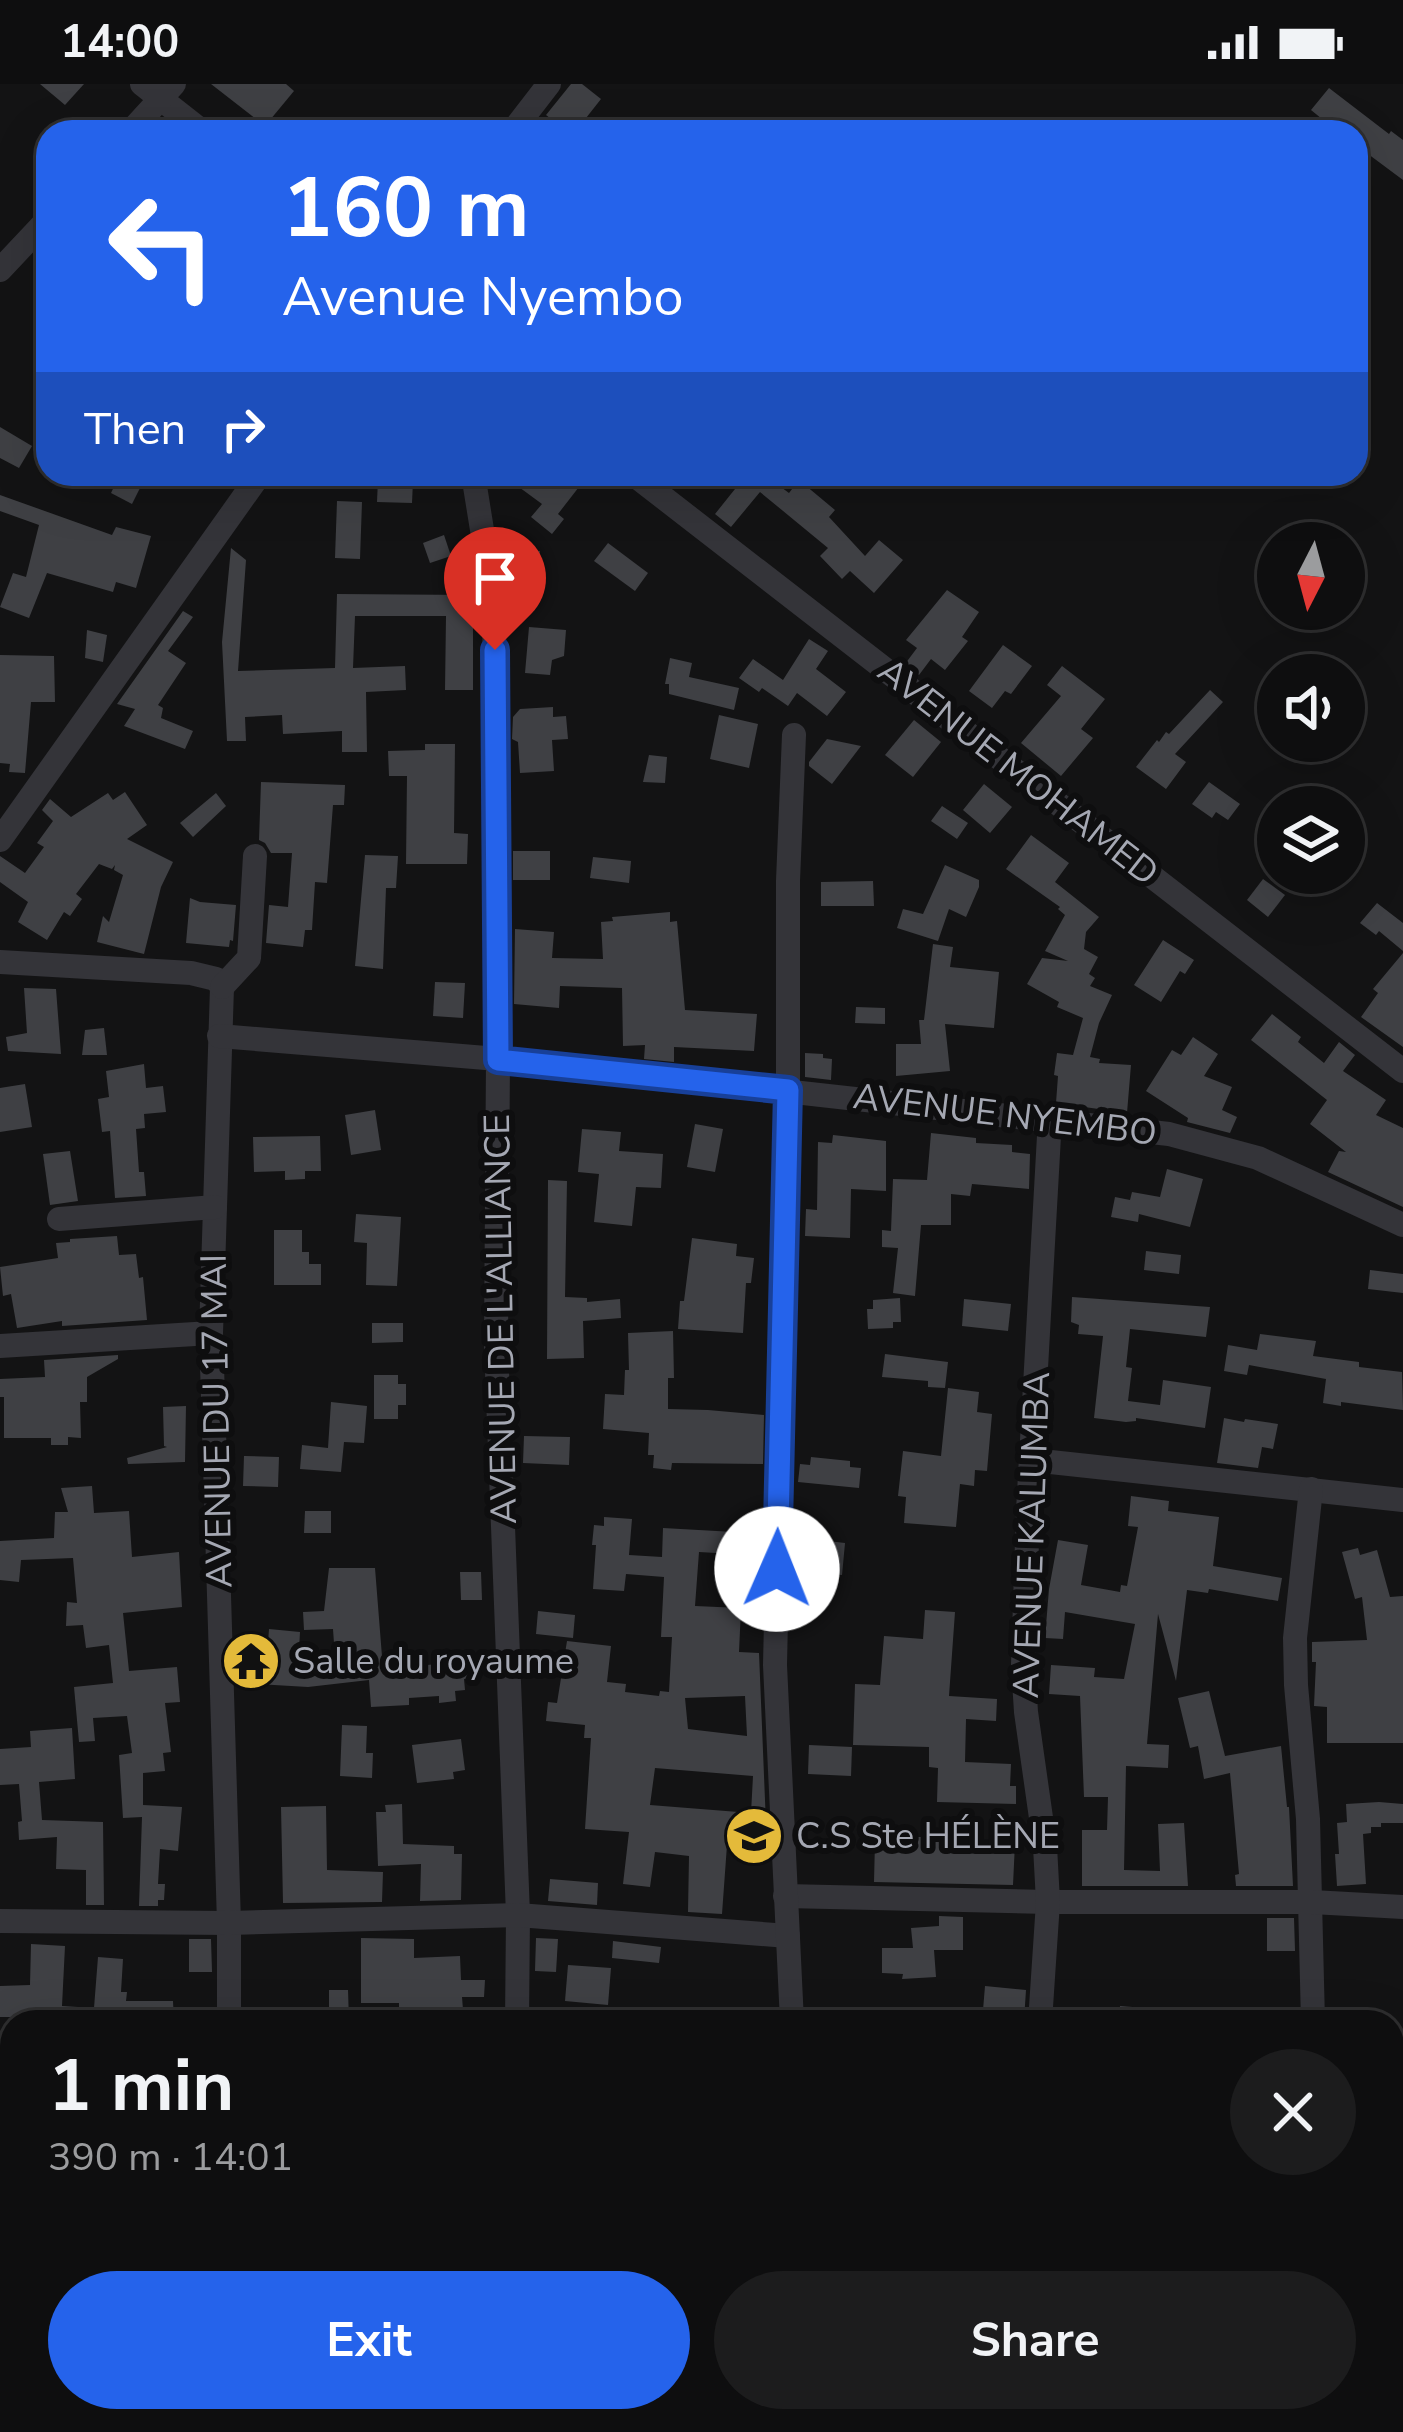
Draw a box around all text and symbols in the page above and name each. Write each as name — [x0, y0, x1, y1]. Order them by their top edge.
text: 14:00 — [60, 12, 179, 73]
text: 160 m — [282, 151, 530, 266]
icon: left — [84, 168, 240, 324]
text: Avenue Nyembo — [282, 260, 683, 334]
icon: right — [210, 396, 276, 462]
text: Then — [84, 399, 186, 460]
north arrow — [1257, 522, 1365, 630]
map controls — [1257, 522, 1365, 894]
pin — [444, 527, 546, 650]
icon: arrive — [462, 545, 528, 611]
street label: AVENUE MOHAMED — [868, 647, 1168, 897]
button: sound — [1257, 654, 1365, 762]
button: layers — [1257, 786, 1365, 894]
street label: AVENUE NYEMBO — [850, 1072, 1160, 1158]
street label: AVENUE DE L'ALLIANCE — [473, 1113, 529, 1525]
street label: AVENUE DU 17 MAI — [190, 1254, 244, 1588]
street label: AVENUE KALUMBA — [1002, 1371, 1062, 1699]
position arrow — [714, 1506, 840, 1632]
temple icon: Salle du royaume — [220, 1630, 282, 1692]
place label: Salle du royaume — [293, 1637, 574, 1686]
school or university icon: C.S Ste HÉLÈNE — [723, 1805, 785, 1867]
place label: C.S Ste HÉLÈNE — [796, 1812, 1060, 1861]
text: 1 min — [48, 2037, 234, 2135]
button: close — [1230, 2049, 1356, 2175]
text: 390 m · 14:01 — [48, 2131, 293, 2184]
button: Exit — [48, 2271, 690, 2409]
button: Share — [714, 2271, 1356, 2409]

